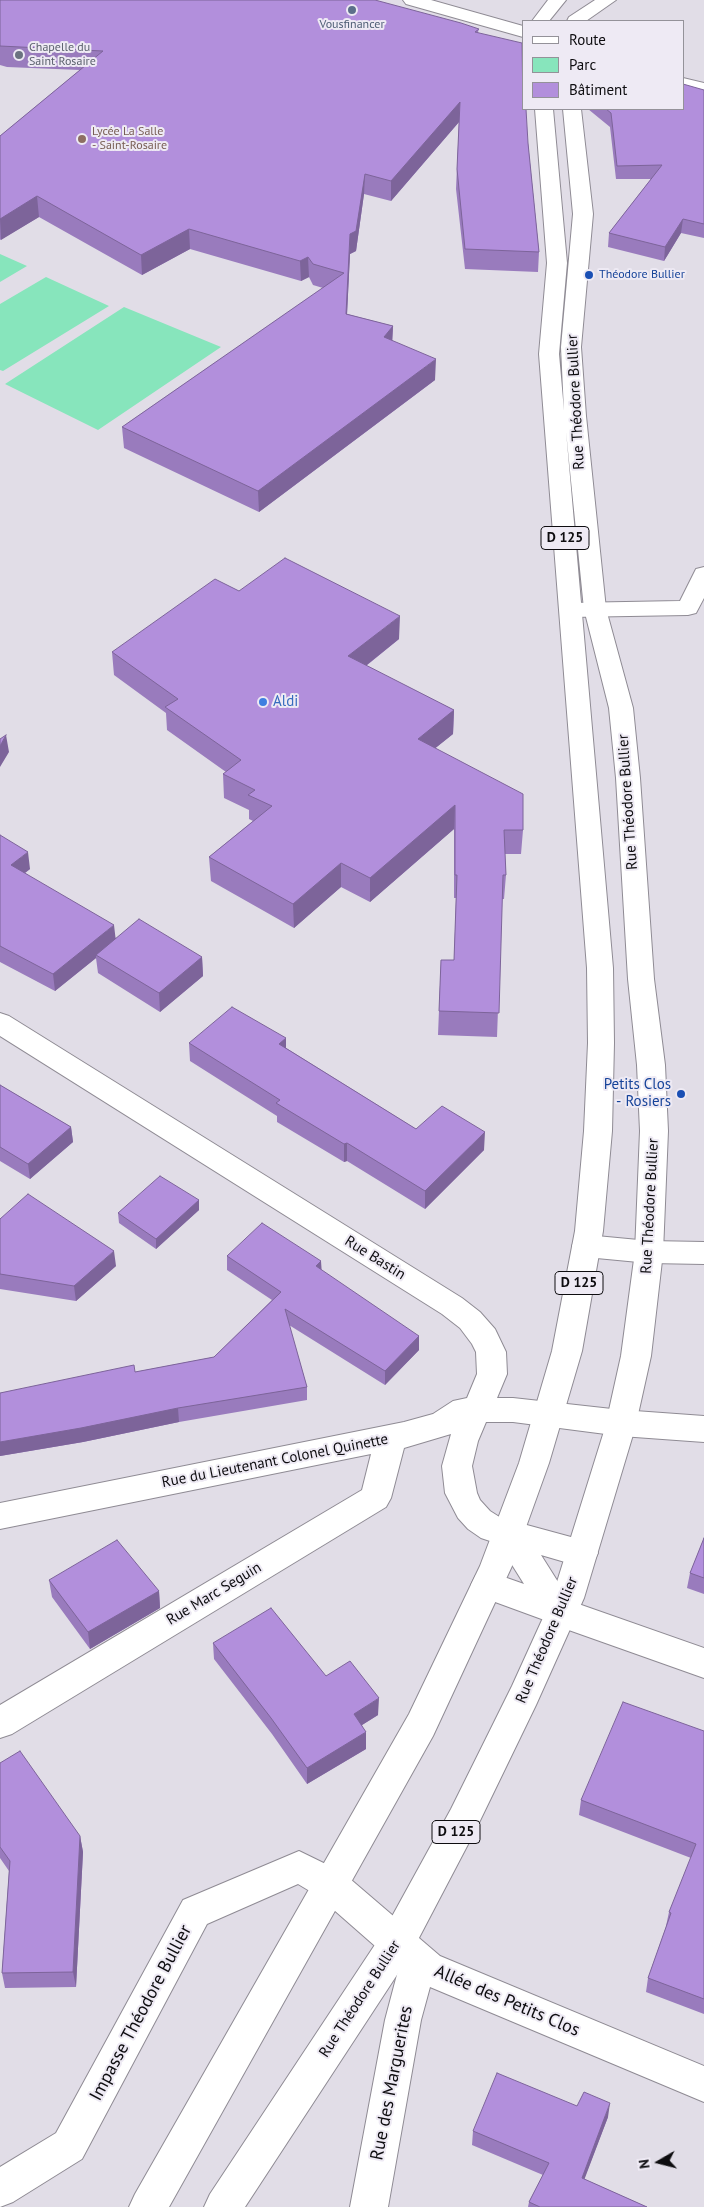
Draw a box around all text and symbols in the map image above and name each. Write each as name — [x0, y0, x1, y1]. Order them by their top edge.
marker: Vousfinancer — [346, 4, 358, 16]
place label: Vousfinancer — [320, 18, 384, 32]
legend — [522, 20, 684, 110]
text: Route — [569, 30, 606, 49]
place label: Chapelle du Saint Rosaire — [29, 41, 96, 69]
marker: Chapelle du Saint Rosaire — [13, 49, 25, 61]
text: Parc — [569, 55, 596, 74]
text: Bâtiment — [569, 80, 627, 99]
place label: Lycée La Salle - Saint-Rosaire — [92, 125, 167, 153]
marker: Lycée La Salle - Saint-Rosaire — [76, 133, 88, 145]
place label: Théodore Bullier — [599, 268, 685, 282]
marker: Théodore Bullier — [583, 269, 595, 281]
street label: Rue Théodore Bullier — [563, 334, 589, 470]
road number: D 125 — [541, 526, 589, 550]
place label: Aldi — [273, 693, 298, 711]
marker: Aldi — [257, 696, 269, 708]
street label: Rue Théodore Bullier — [614, 734, 642, 870]
place label: Petits Clos - Rosiers — [604, 1076, 671, 1111]
marker: Petits Clos - Rosiers — [675, 1088, 687, 1100]
street label: Rue Théodore Bullier — [637, 1138, 663, 1274]
street label: Rue Bastin — [341, 1232, 409, 1284]
road number: D 125 — [555, 1272, 603, 1295]
street label: Rue du Lieutenant Colonel Quinette — [160, 1430, 390, 1492]
street label: Rue Marc Seguin — [163, 1559, 265, 1629]
street label: Rue Théodore Bullier — [512, 1574, 582, 1706]
road number: D 125 — [432, 1820, 480, 1844]
street label: Impasse Théodore Bullier — [85, 1921, 197, 2105]
street label: Rue Théodore Bullier — [316, 1937, 404, 2061]
street label: Allée des Petits Clos — [431, 1961, 583, 2041]
street label: Rue des Marguerites — [366, 2004, 418, 2162]
north arrow — [634, 2137, 684, 2187]
text: N — [635, 2158, 654, 2170]

